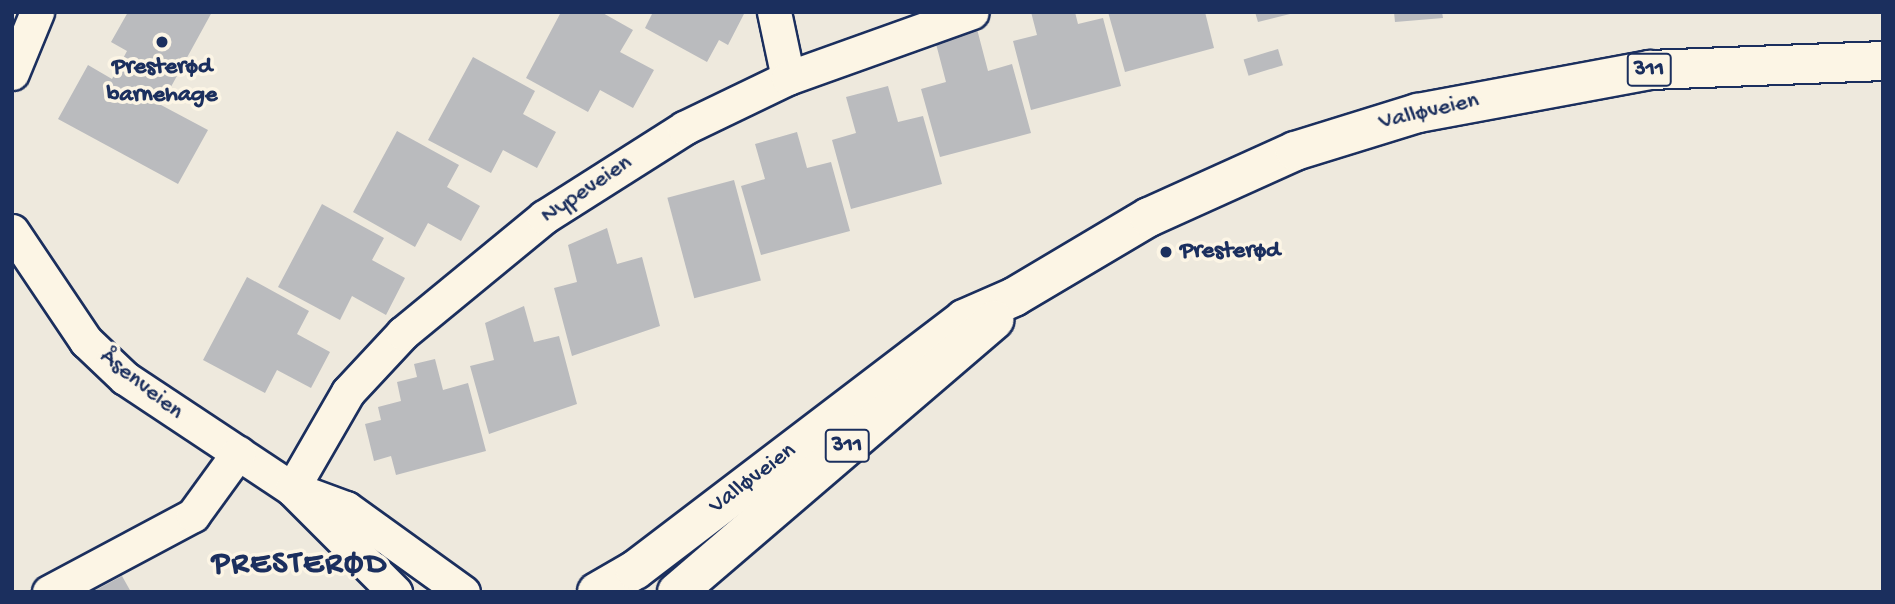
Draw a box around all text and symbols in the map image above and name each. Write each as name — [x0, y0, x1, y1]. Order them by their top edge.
marker: Presterød barnehage — [154, 34, 170, 50]
road number: 311 — [1626, 50, 1672, 90]
place label: Presterød barnehage — [107, 54, 217, 110]
street label: Valløveien — [1376, 87, 1482, 137]
street label: Nypeveien — [536, 149, 638, 231]
place label: Presterød — [1180, 238, 1280, 266]
marker: Presterød — [1158, 244, 1174, 260]
street label: Åsenveien — [93, 343, 189, 427]
road number: 311 — [824, 426, 870, 466]
street label: Valløveien — [704, 437, 802, 521]
district label: PRESTERØD — [213, 546, 387, 584]

